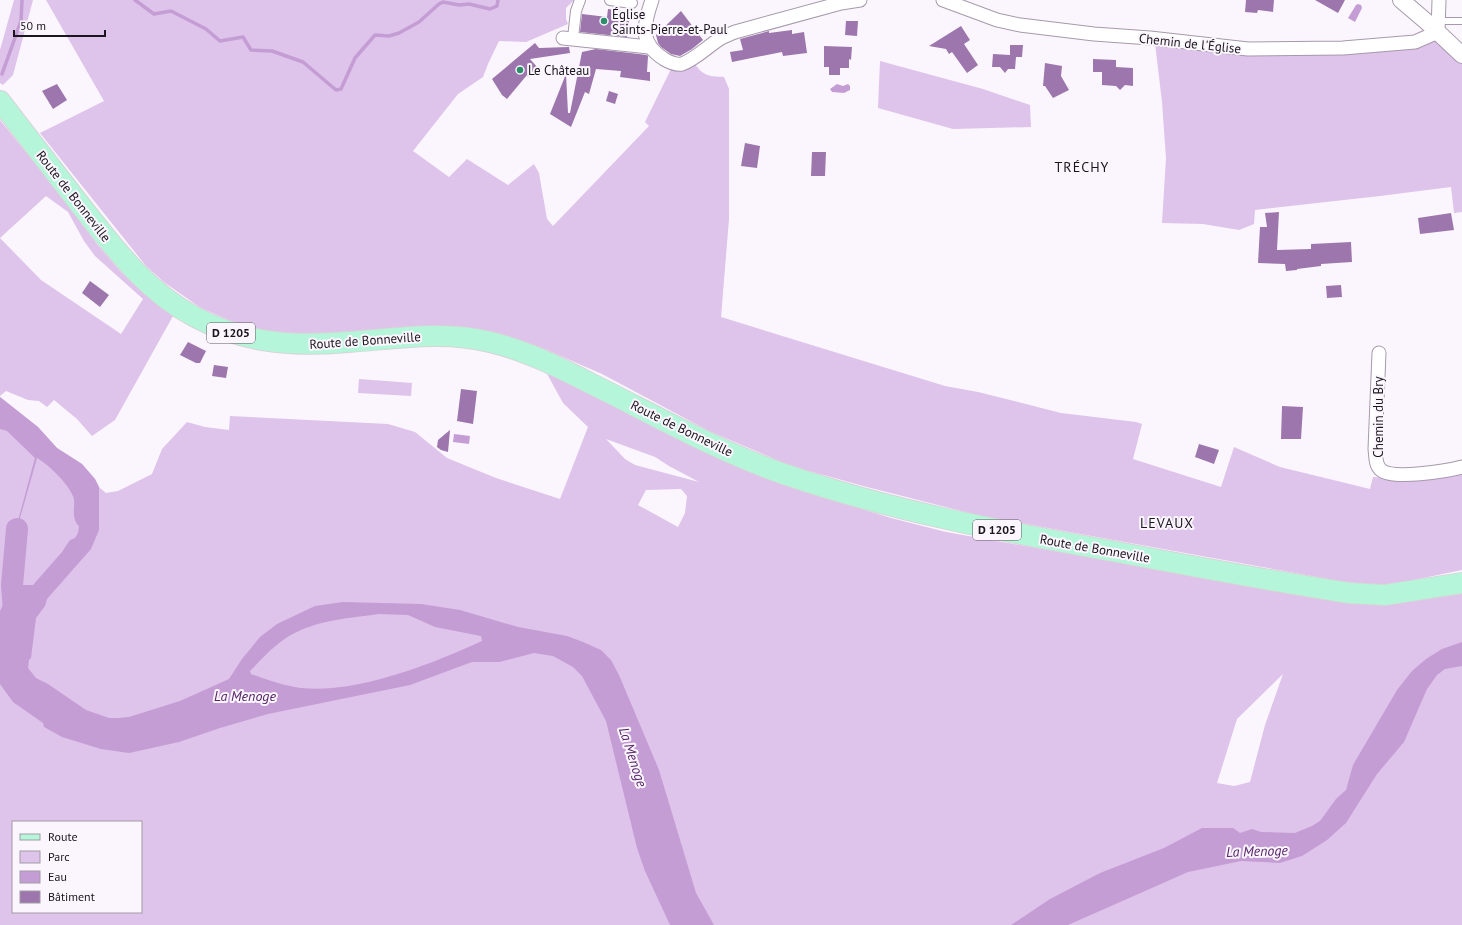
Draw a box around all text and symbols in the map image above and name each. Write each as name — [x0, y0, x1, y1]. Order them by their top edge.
place label: Église Saints-Pierre-et-Paul — [612, 6, 728, 38]
scale bar — [14, 12, 105, 38]
marker: Église Saints-Pierre-et-Paul — [599, 16, 609, 26]
text: 50 m — [20, 18, 46, 33]
street label: Chemin de l'Église — [1138, 30, 1242, 57]
place label: Le Château — [528, 62, 589, 79]
marker: Le Château — [515, 65, 525, 75]
street label: Route de Bonneville — [33, 147, 115, 245]
district label: TRÉCHY — [1055, 158, 1109, 176]
road number: D 1205 — [207, 323, 255, 343]
street label: Route de Bonneville — [309, 328, 421, 353]
street label: Chemin du Bry — [1370, 376, 1387, 458]
street label: Route de Bonneville — [628, 396, 736, 461]
district label: LEVAUX — [1140, 514, 1194, 532]
road number: D 1205 — [973, 520, 1021, 540]
street label: Route de Bonneville — [1039, 530, 1151, 567]
water label: La Menoge — [214, 687, 276, 705]
water label: La Menoge — [615, 725, 651, 790]
legend — [12, 821, 142, 913]
text: Route — [48, 829, 78, 844]
water label: La Menoge — [1226, 841, 1289, 861]
text: Parc — [48, 849, 70, 864]
text: Eau — [48, 869, 67, 884]
text: Bâtiment — [48, 889, 95, 904]

